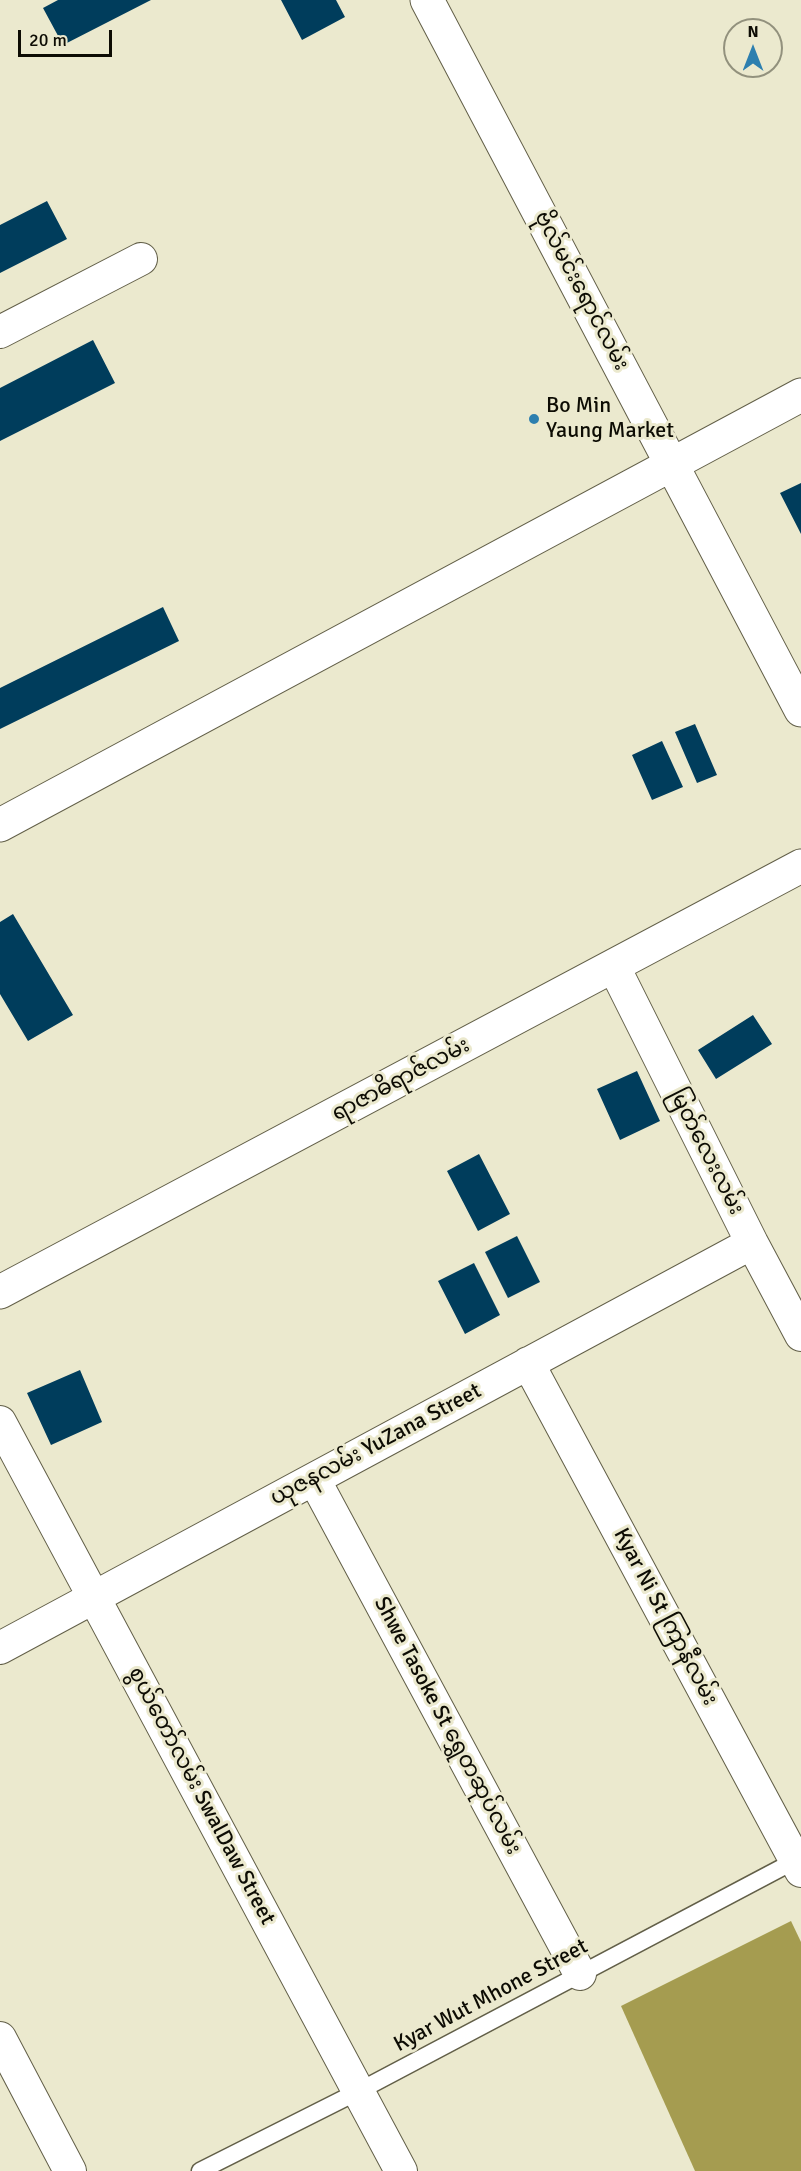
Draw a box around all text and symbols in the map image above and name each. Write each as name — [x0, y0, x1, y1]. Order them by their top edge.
scale bar — [21, 18, 116, 56]
north arrow — [723, 18, 783, 78]
text: N — [747, 22, 759, 42]
text: 20 m — [29, 29, 67, 51]
street label: ဗိုလ်မင်းရောင်လမ်း — [528, 207, 634, 375]
place label: Bo Min Yaung Market — [546, 393, 674, 445]
marker: Bo Min Yaung Market — [527, 412, 541, 426]
street label: ရာဇာဓိရာဇ်လမ်း — [327, 1033, 475, 1127]
street label: မြတ်လေးလမ်း — [663, 1085, 749, 1219]
street label: ယုဇနလမ်း YuZana Street — [266, 1378, 486, 1512]
street label: Kyar Ni St ကြာနီလမ်း — [607, 1524, 723, 1710]
street label: Shwe Tasoke St ရွှေတဆုပ်လမ်း — [368, 1592, 526, 1860]
street label: စွယ်တော်လမ်း SwalDaw Street — [122, 1663, 280, 1929]
street label: Kyar Wut Mhone Street — [390, 1934, 592, 2058]

